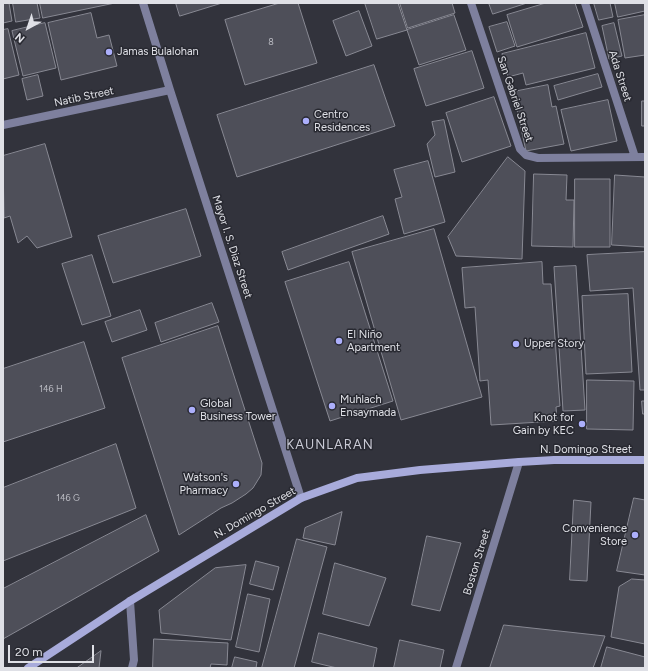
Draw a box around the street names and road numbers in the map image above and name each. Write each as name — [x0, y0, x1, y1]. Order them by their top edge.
street label: Ada Street — [606, 49, 634, 103]
street label: San Gabriel Street — [494, 54, 536, 144]
street label: Natib Street — [53, 84, 115, 110]
street label: Mayor I. S. Diaz Street — [209, 194, 255, 300]
street label: N. Domingo Street — [540, 443, 632, 457]
street label: N. Domingo Street — [212, 484, 298, 542]
street label: Boston Street — [461, 527, 493, 597]

